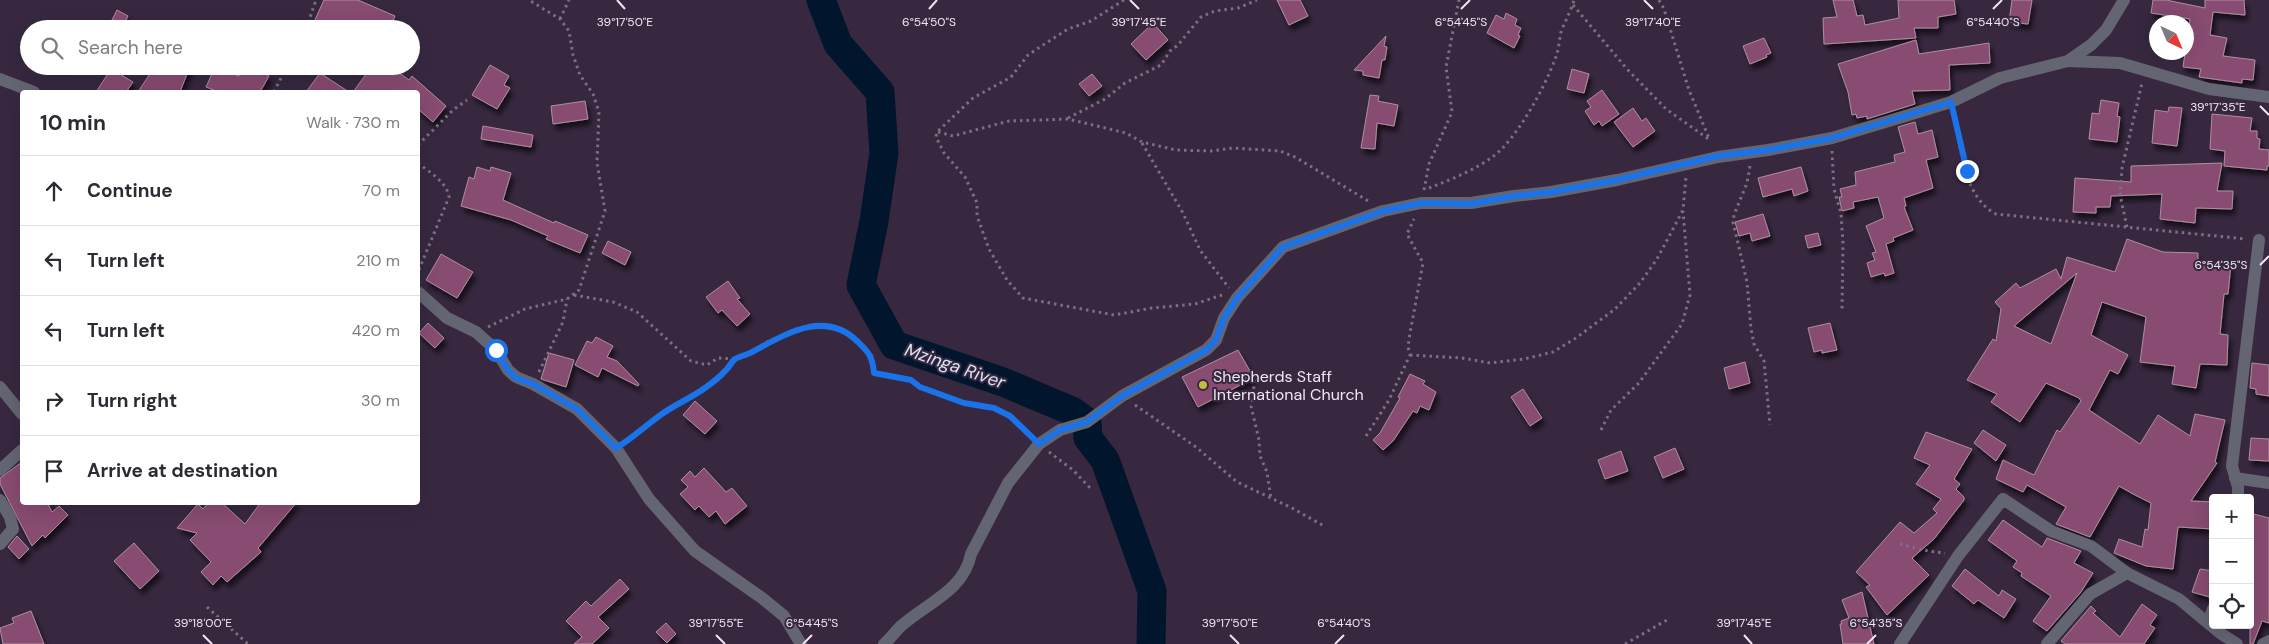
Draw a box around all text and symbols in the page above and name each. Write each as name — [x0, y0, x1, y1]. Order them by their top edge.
text: 39°17'50"E — [597, 14, 653, 30]
text: 6°54'50"S — [902, 14, 956, 30]
text: 39°17'45"E — [1112, 14, 1167, 30]
text: 6°54'45"S — [1435, 14, 1487, 30]
text: 39°17'40"E — [1625, 14, 1681, 30]
text: 6°54'40"S — [1966, 14, 2020, 30]
north arrow — [2149, 15, 2194, 60]
search box — [20, 20, 420, 75]
icon: search — [38, 34, 66, 62]
text: Search here — [78, 35, 183, 60]
text: 39°17'35"E — [2190, 99, 2246, 115]
text: 10 min — [40, 109, 106, 137]
text: Walk · 730 m — [306, 112, 400, 133]
route end — [1956, 160, 1979, 183]
icon: ahead — [40, 177, 68, 205]
text: Continue — [87, 178, 173, 203]
text: 70 m — [362, 180, 400, 201]
icon: left — [40, 247, 68, 275]
text: Turn left — [87, 248, 165, 273]
text: 210 m — [356, 250, 400, 271]
text: 6°54'35"S — [2195, 257, 2247, 273]
icon: left — [40, 317, 68, 345]
text: Turn left — [87, 318, 165, 343]
text: 420 m — [352, 320, 400, 341]
water label: Mzinga River — [902, 338, 1010, 395]
route start — [485, 339, 508, 362]
place label: Shepherds Staff International Church — [1213, 366, 1364, 405]
marker: Shepherds Staff International Church — [1197, 379, 1209, 391]
icon: right — [40, 387, 68, 415]
text: Turn right — [87, 388, 177, 413]
text: 30 m — [361, 390, 400, 411]
icon: arrive — [40, 457, 68, 485]
text: Arrive at destination — [87, 458, 278, 483]
map controls — [2209, 494, 2254, 629]
button: + — [2209, 494, 2254, 539]
button: − — [2209, 539, 2254, 584]
button: locate — [2209, 584, 2254, 629]
text: 39°18'00"E — [174, 615, 232, 631]
text: 39°17'55"E — [688, 615, 744, 631]
text: 6°54'45"S — [786, 615, 838, 631]
text: 39°17'50"E — [1202, 615, 1258, 631]
text: 6°54'40"S — [1317, 615, 1371, 631]
text: 39°17'45"E — [1717, 615, 1772, 631]
text: 6°54'35"S — [1850, 615, 1902, 631]

